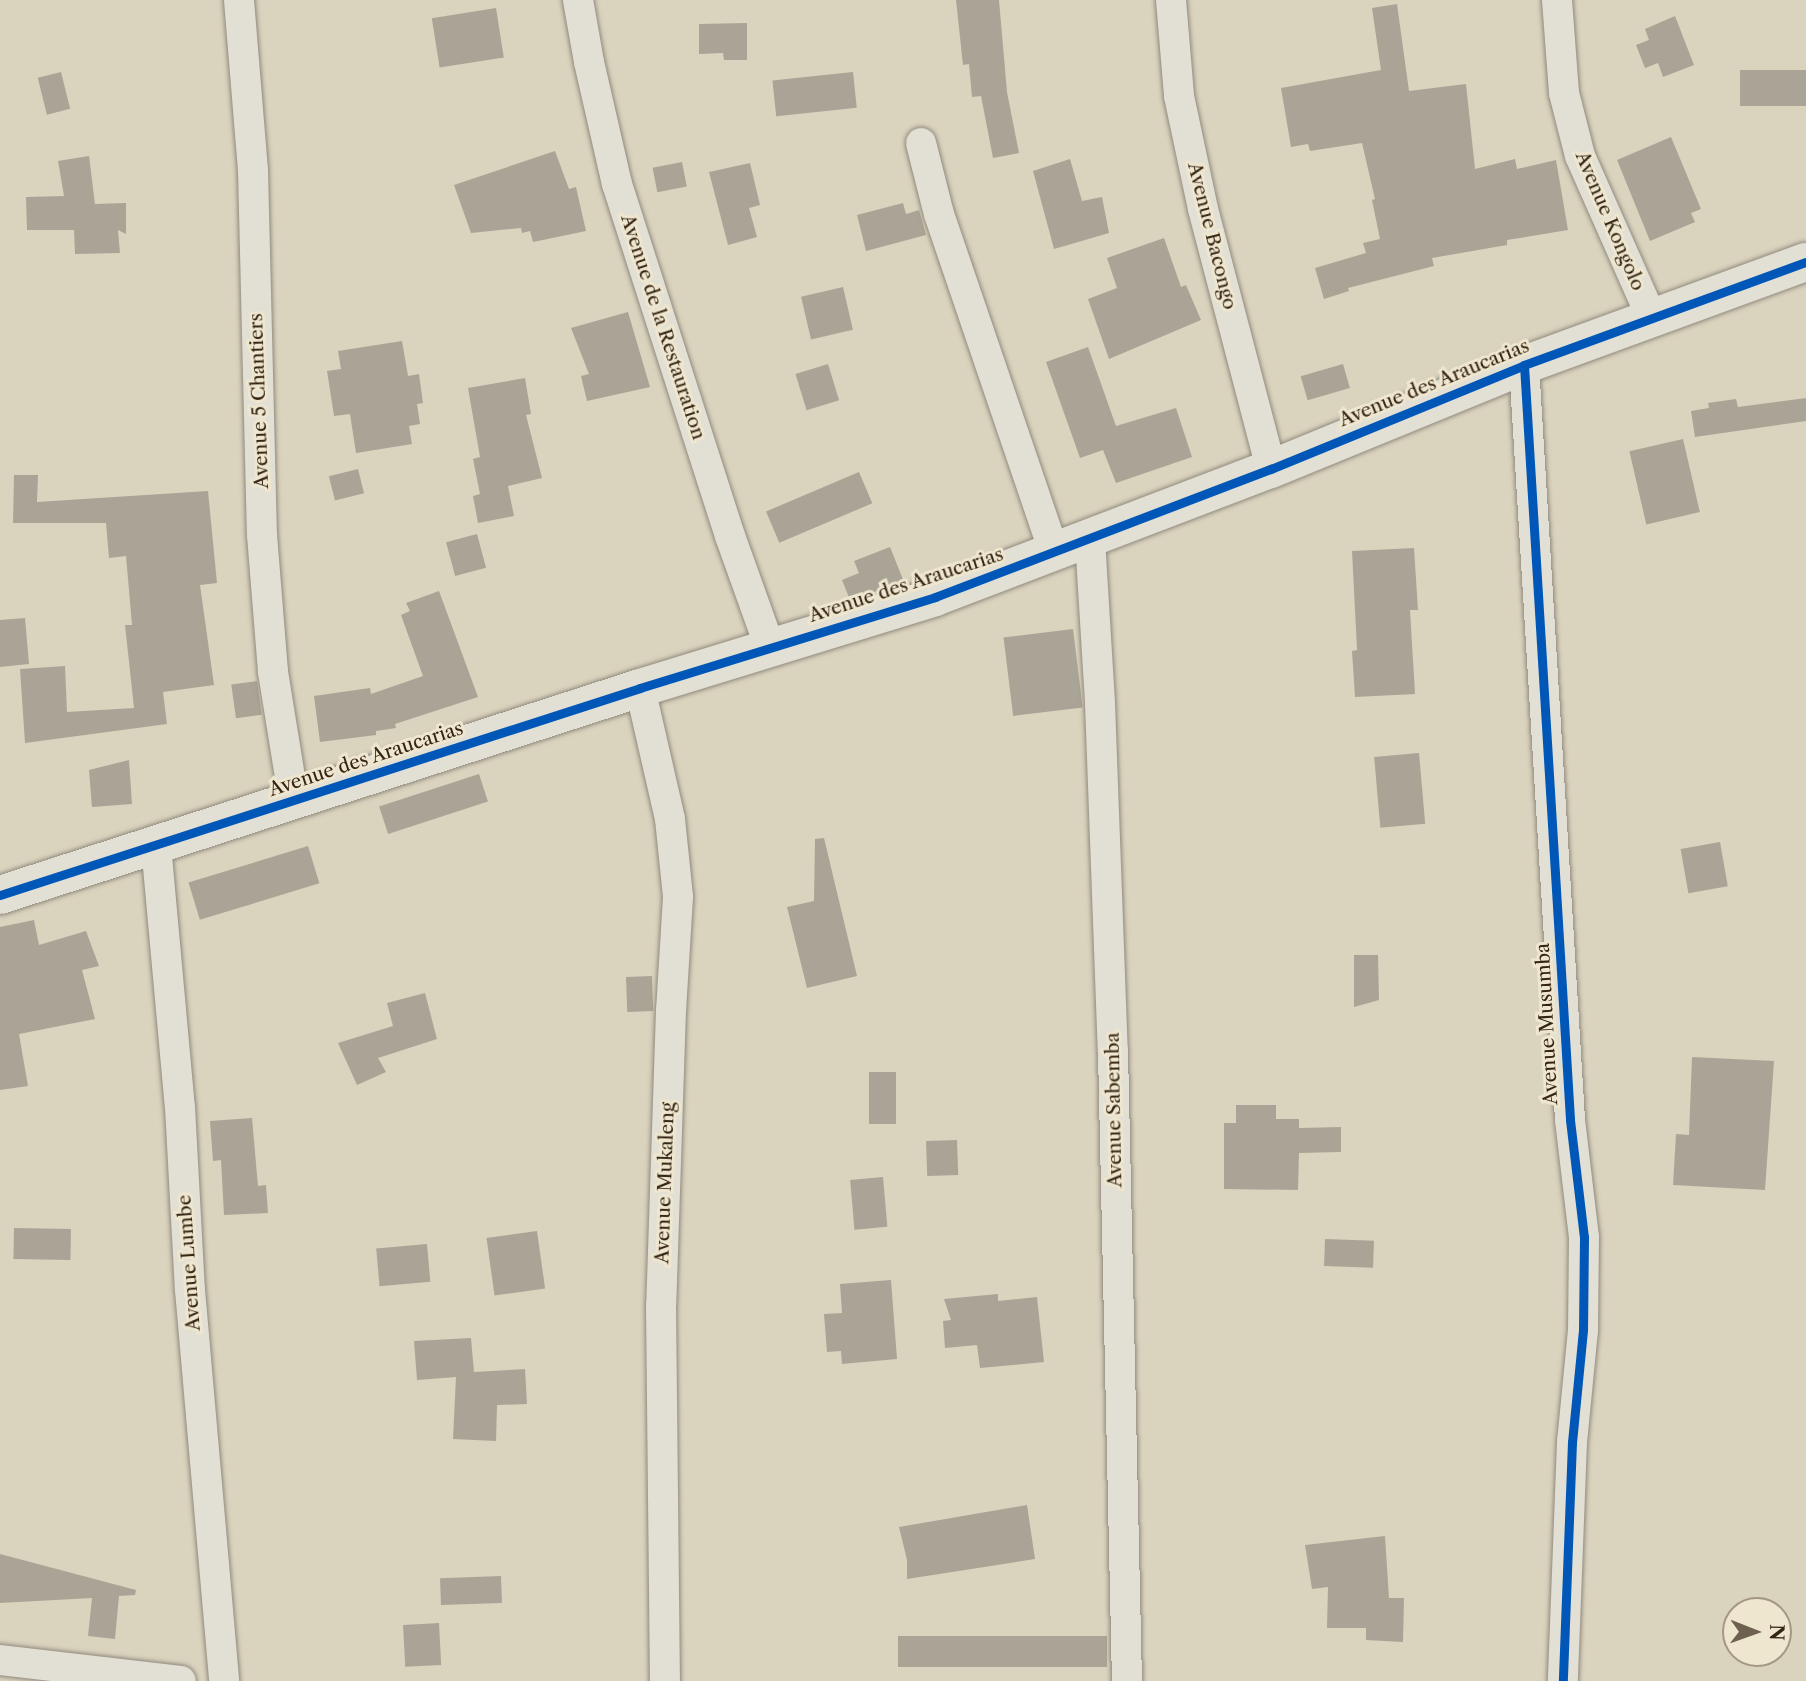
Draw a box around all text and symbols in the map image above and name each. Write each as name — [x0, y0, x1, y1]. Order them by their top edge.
street label: Avenue Kongolo — [1570, 148, 1650, 294]
street label: Avenue Bacongo — [1183, 160, 1241, 312]
street label: Avenue de la Restauration — [616, 211, 710, 443]
street label: Avenue 5 Chantiers — [245, 313, 273, 489]
street label: Avenue des Araucarias — [1335, 334, 1533, 432]
street label: Avenue des Araucarias — [805, 543, 1007, 627]
street label: Avenue des Araucarias — [265, 717, 467, 801]
street label: Avenue Musumba — [1531, 942, 1563, 1106]
street label: Avenue Sabemba — [1101, 1032, 1127, 1188]
street label: Avenue Mukaleng — [651, 1102, 679, 1264]
street label: Avenue Lumbe — [173, 1194, 205, 1332]
north arrow — [1722, 1597, 1792, 1667]
text: N — [1765, 1624, 1788, 1641]

